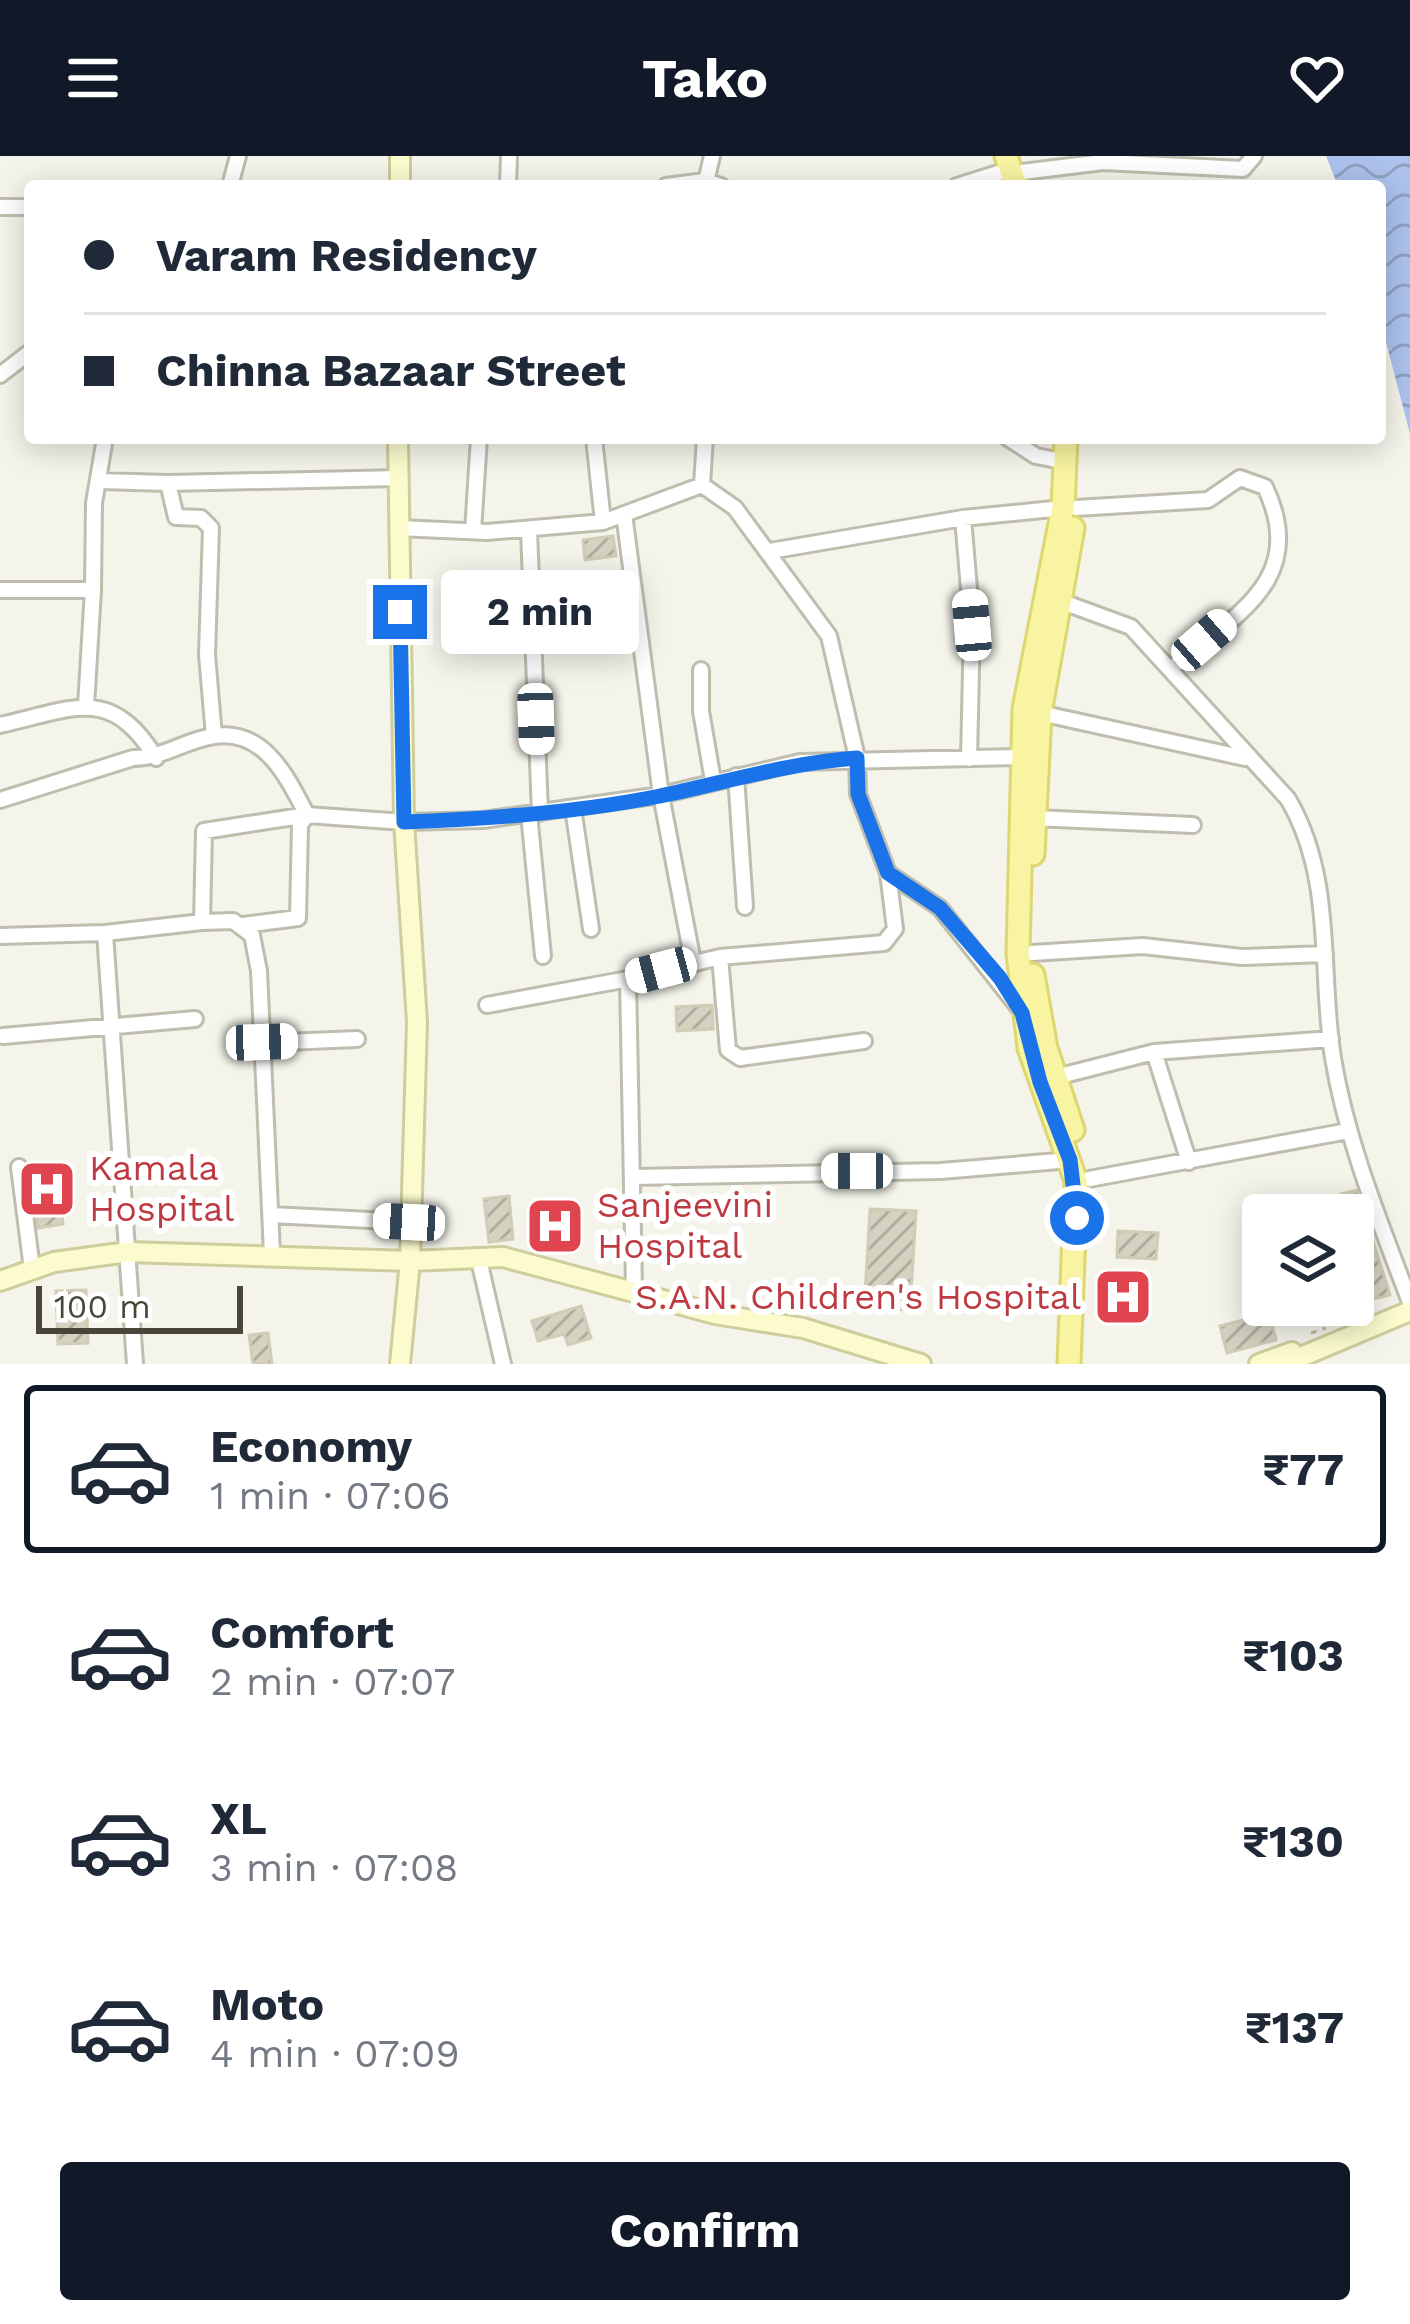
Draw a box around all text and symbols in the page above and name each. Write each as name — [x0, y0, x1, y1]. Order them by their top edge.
icon: menu — [60, 45, 126, 111]
icon: heart — [1284, 45, 1350, 111]
text: Tako — [642, 47, 768, 110]
text: Varam Residency — [156, 229, 537, 282]
text: Chinna Bazaar Street — [156, 344, 626, 397]
callout: 2 min — [442, 570, 640, 654]
route end — [373, 585, 427, 639]
car — [951, 588, 993, 662]
text: 2 min — [487, 589, 593, 634]
car — [1165, 603, 1243, 677]
car — [517, 682, 555, 756]
car — [622, 943, 700, 997]
car — [225, 1023, 299, 1061]
place label: Kamala Hospital — [89, 1147, 234, 1230]
car — [821, 1153, 893, 1189]
hospital icon: Kamala Hospital — [16, 1158, 78, 1220]
place label: Sanjeevini Hospital — [597, 1184, 773, 1267]
route start — [1050, 1191, 1104, 1245]
map controls — [1242, 1194, 1374, 1326]
button: layers — [1242, 1194, 1374, 1326]
hospital icon: Sanjeevini Hospital — [524, 1195, 586, 1257]
car — [372, 1202, 446, 1242]
hospital icon: S.A.N. Children's Hospital — [1092, 1266, 1154, 1328]
place label: S.A.N. Children's Hospital — [635, 1276, 1081, 1318]
scale bar — [36, 1280, 243, 1333]
text: 100 m — [54, 1287, 151, 1326]
icon: car — [66, 1415, 174, 1523]
text: Economy — [210, 1420, 412, 1473]
text: ₹77 — [1262, 1443, 1344, 1496]
text: 1 min · 07:06 — [210, 1473, 450, 1518]
icon: car — [66, 1601, 174, 1709]
text: Comfort — [210, 1606, 394, 1659]
text: ₹103 — [1242, 1629, 1344, 1682]
text: 2 min · 07:07 — [210, 1659, 455, 1704]
icon: car — [66, 1787, 174, 1895]
text: XL — [210, 1792, 267, 1845]
text: ₹130 — [1242, 1815, 1344, 1868]
text: 3 min · 07:08 — [210, 1845, 458, 1890]
icon: car — [66, 1973, 174, 2081]
text: Moto — [210, 1978, 324, 2031]
text: ₹137 — [1245, 2001, 1344, 2054]
text: 4 min · 07:09 — [210, 2031, 459, 2076]
button: Confirm — [60, 2162, 1350, 2300]

